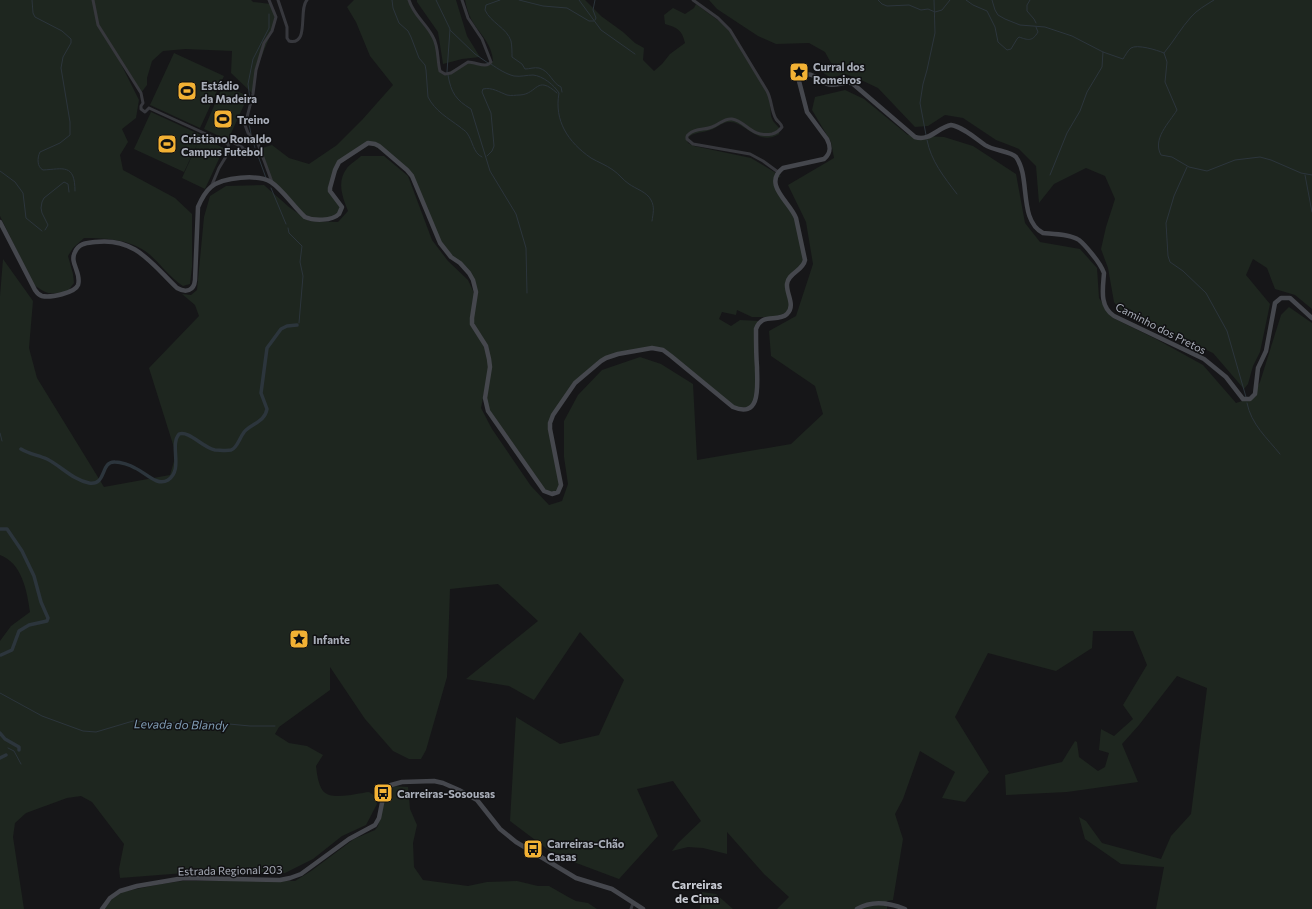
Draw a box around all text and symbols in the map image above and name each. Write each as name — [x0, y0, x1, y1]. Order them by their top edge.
place label: Curral dos Romeiros — [813, 60, 865, 86]
place icon: Curral dos Romeiros — [788, 61, 810, 83]
place label: Estádio da Madeira — [201, 79, 257, 105]
sports icon: Estádio da Madeira — [176, 80, 198, 102]
sports icon: Treino — [212, 108, 234, 130]
place label: Treino — [237, 113, 270, 126]
place label: Cristiano Ronaldo Campus Futebol — [181, 132, 272, 158]
sports icon: Cristiano Ronaldo Campus Futebol — [156, 133, 178, 155]
street label: Caminho dos Pretos — [1114, 300, 1208, 356]
place icon: Infante — [288, 628, 310, 650]
place label: Infante — [313, 633, 350, 646]
water label: Levada do Blandy — [134, 716, 229, 732]
bus stop icon: Carreiras-Sosousas — [372, 782, 394, 804]
place label: Carreiras-Sosousas — [397, 787, 495, 800]
place label: Carreiras-Chão Casas — [547, 837, 625, 863]
bus stop icon: Carreiras-Chão Casas — [522, 838, 544, 860]
street label: Estrada Regional 203 — [177, 863, 283, 877]
district label: Carreiras de Cima — [672, 877, 723, 905]

